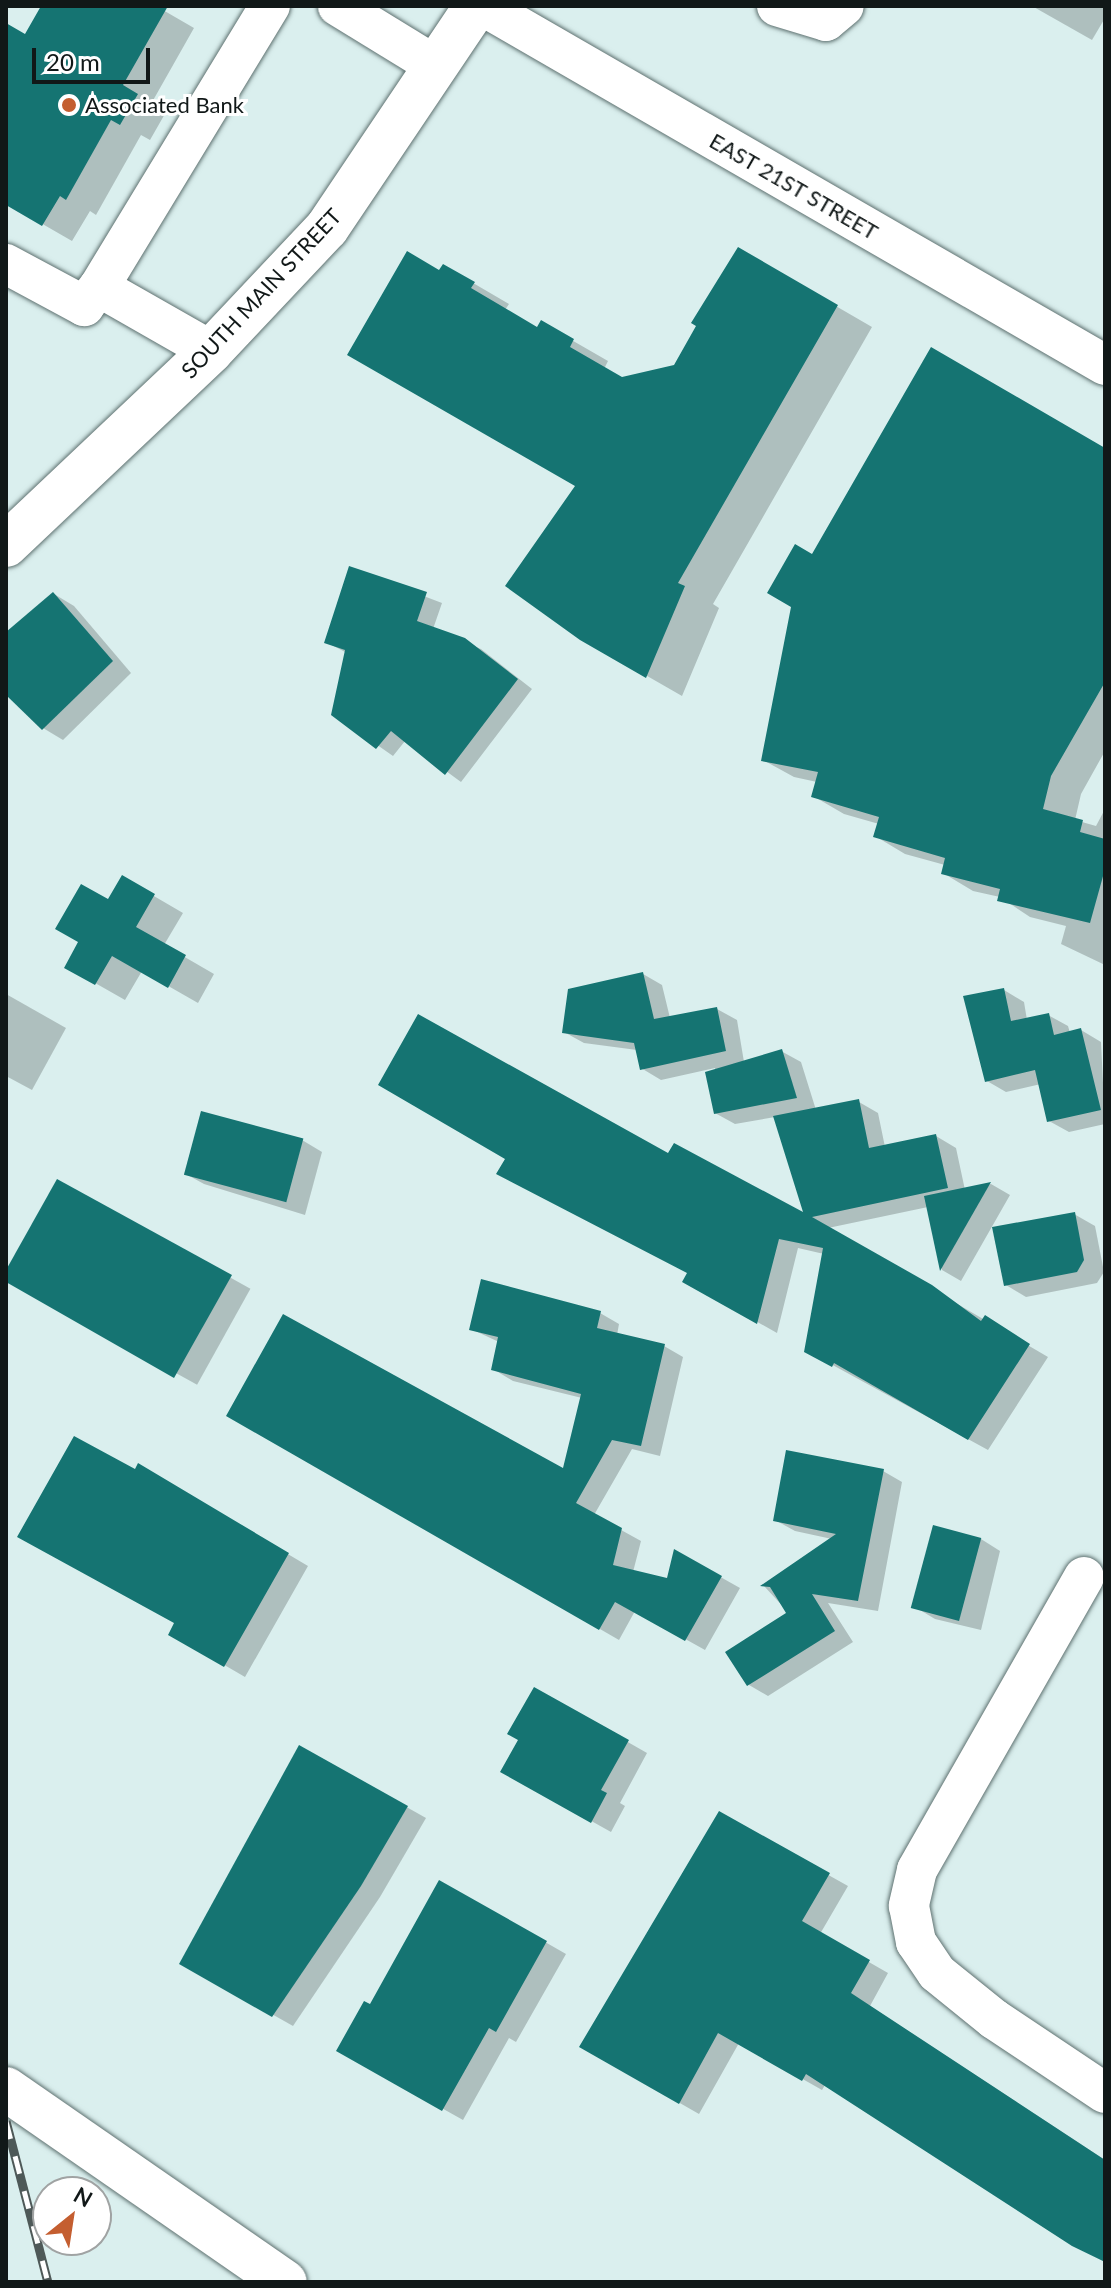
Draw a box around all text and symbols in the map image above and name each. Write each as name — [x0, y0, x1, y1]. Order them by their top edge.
scale bar — [36, 32, 154, 82]
text: 20 m — [46, 47, 100, 76]
place label: Associated Bank — [85, 92, 244, 118]
marker: Associated Bank — [60, 96, 78, 114]
street label: EAST 21ST STREET — [705, 127, 883, 245]
street label: SOUTH MAIN STREET — [176, 203, 346, 383]
north arrow — [32, 2176, 112, 2256]
text: N — [69, 2181, 97, 2212]

